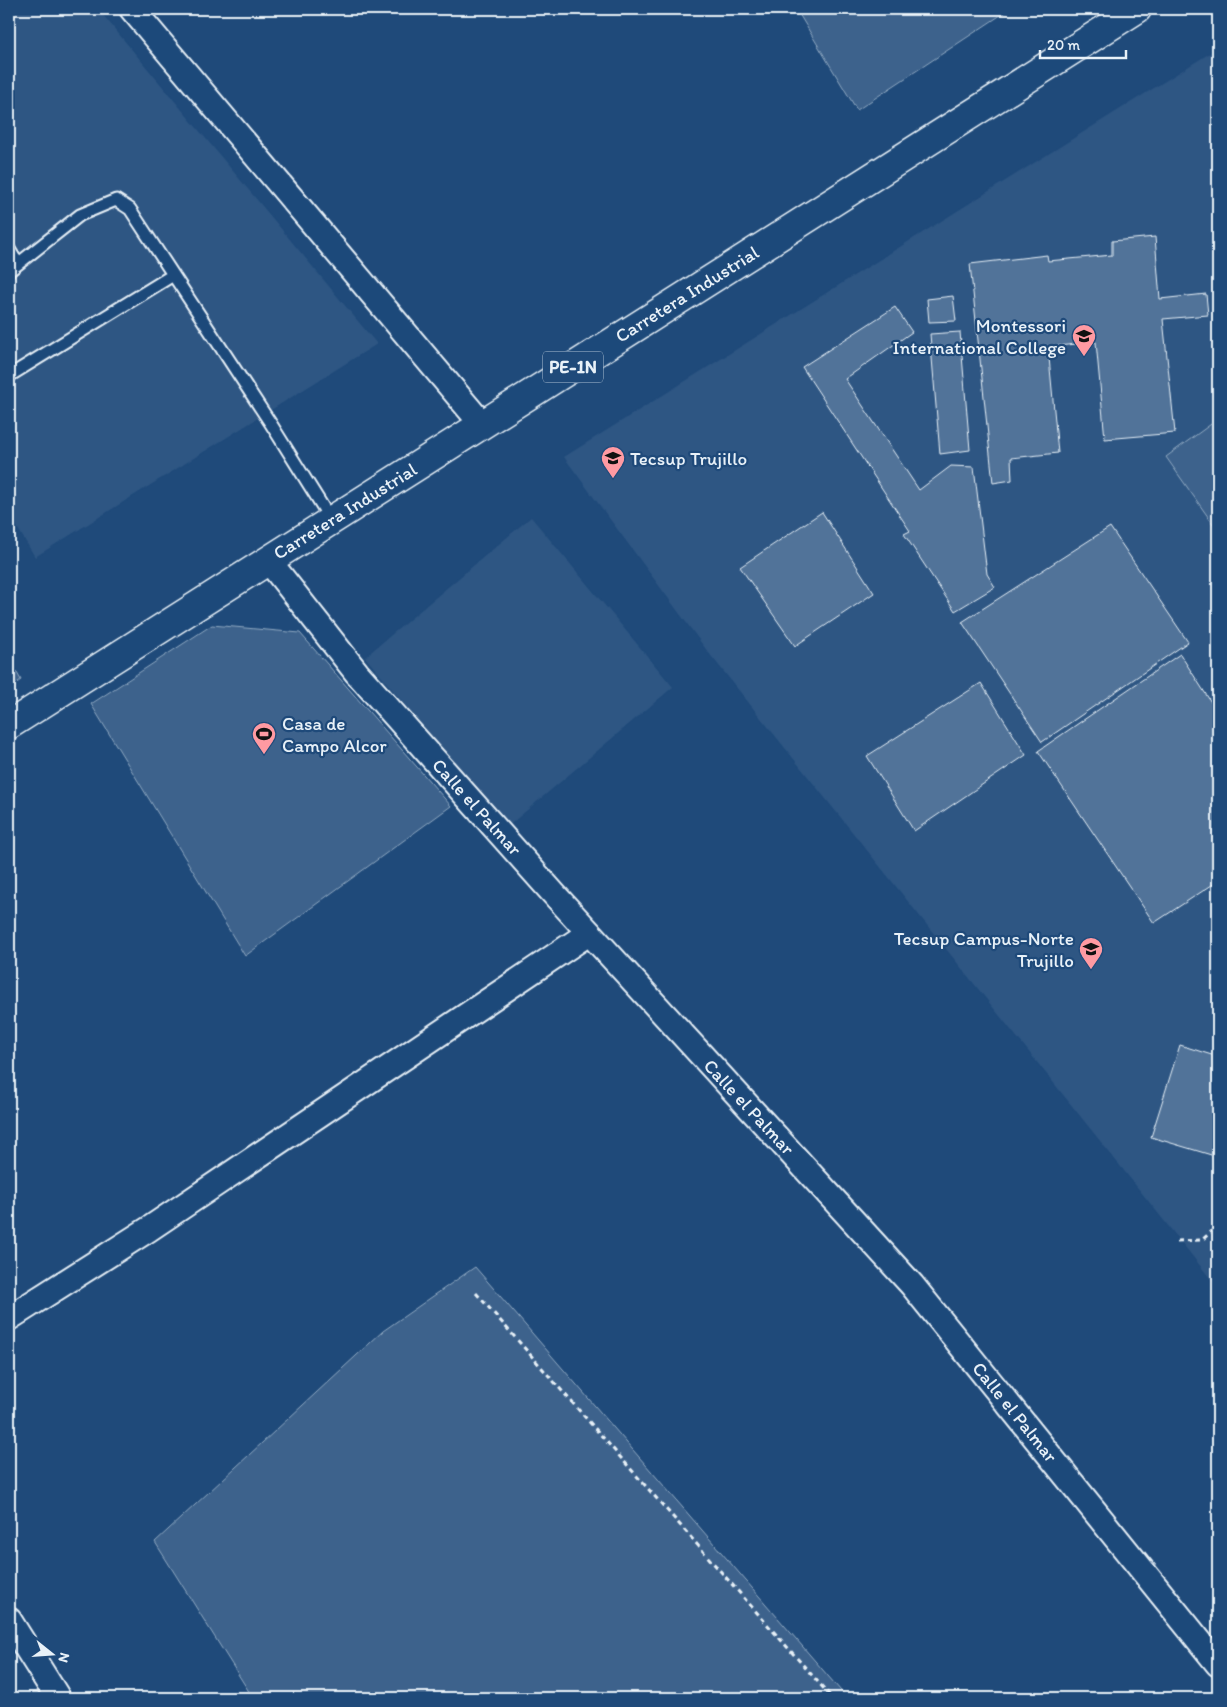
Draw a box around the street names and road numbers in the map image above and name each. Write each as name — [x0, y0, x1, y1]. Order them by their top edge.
street label: Carretera Industrial — [611, 240, 764, 347]
road number: PE-1N — [543, 352, 603, 382]
street label: Carretera Industrial — [269, 457, 422, 564]
street label: Calle el Palmar — [427, 754, 527, 861]
street label: Calle el Palmar — [699, 1054, 800, 1160]
street label: Calle el Palmar — [967, 1357, 1063, 1467]

